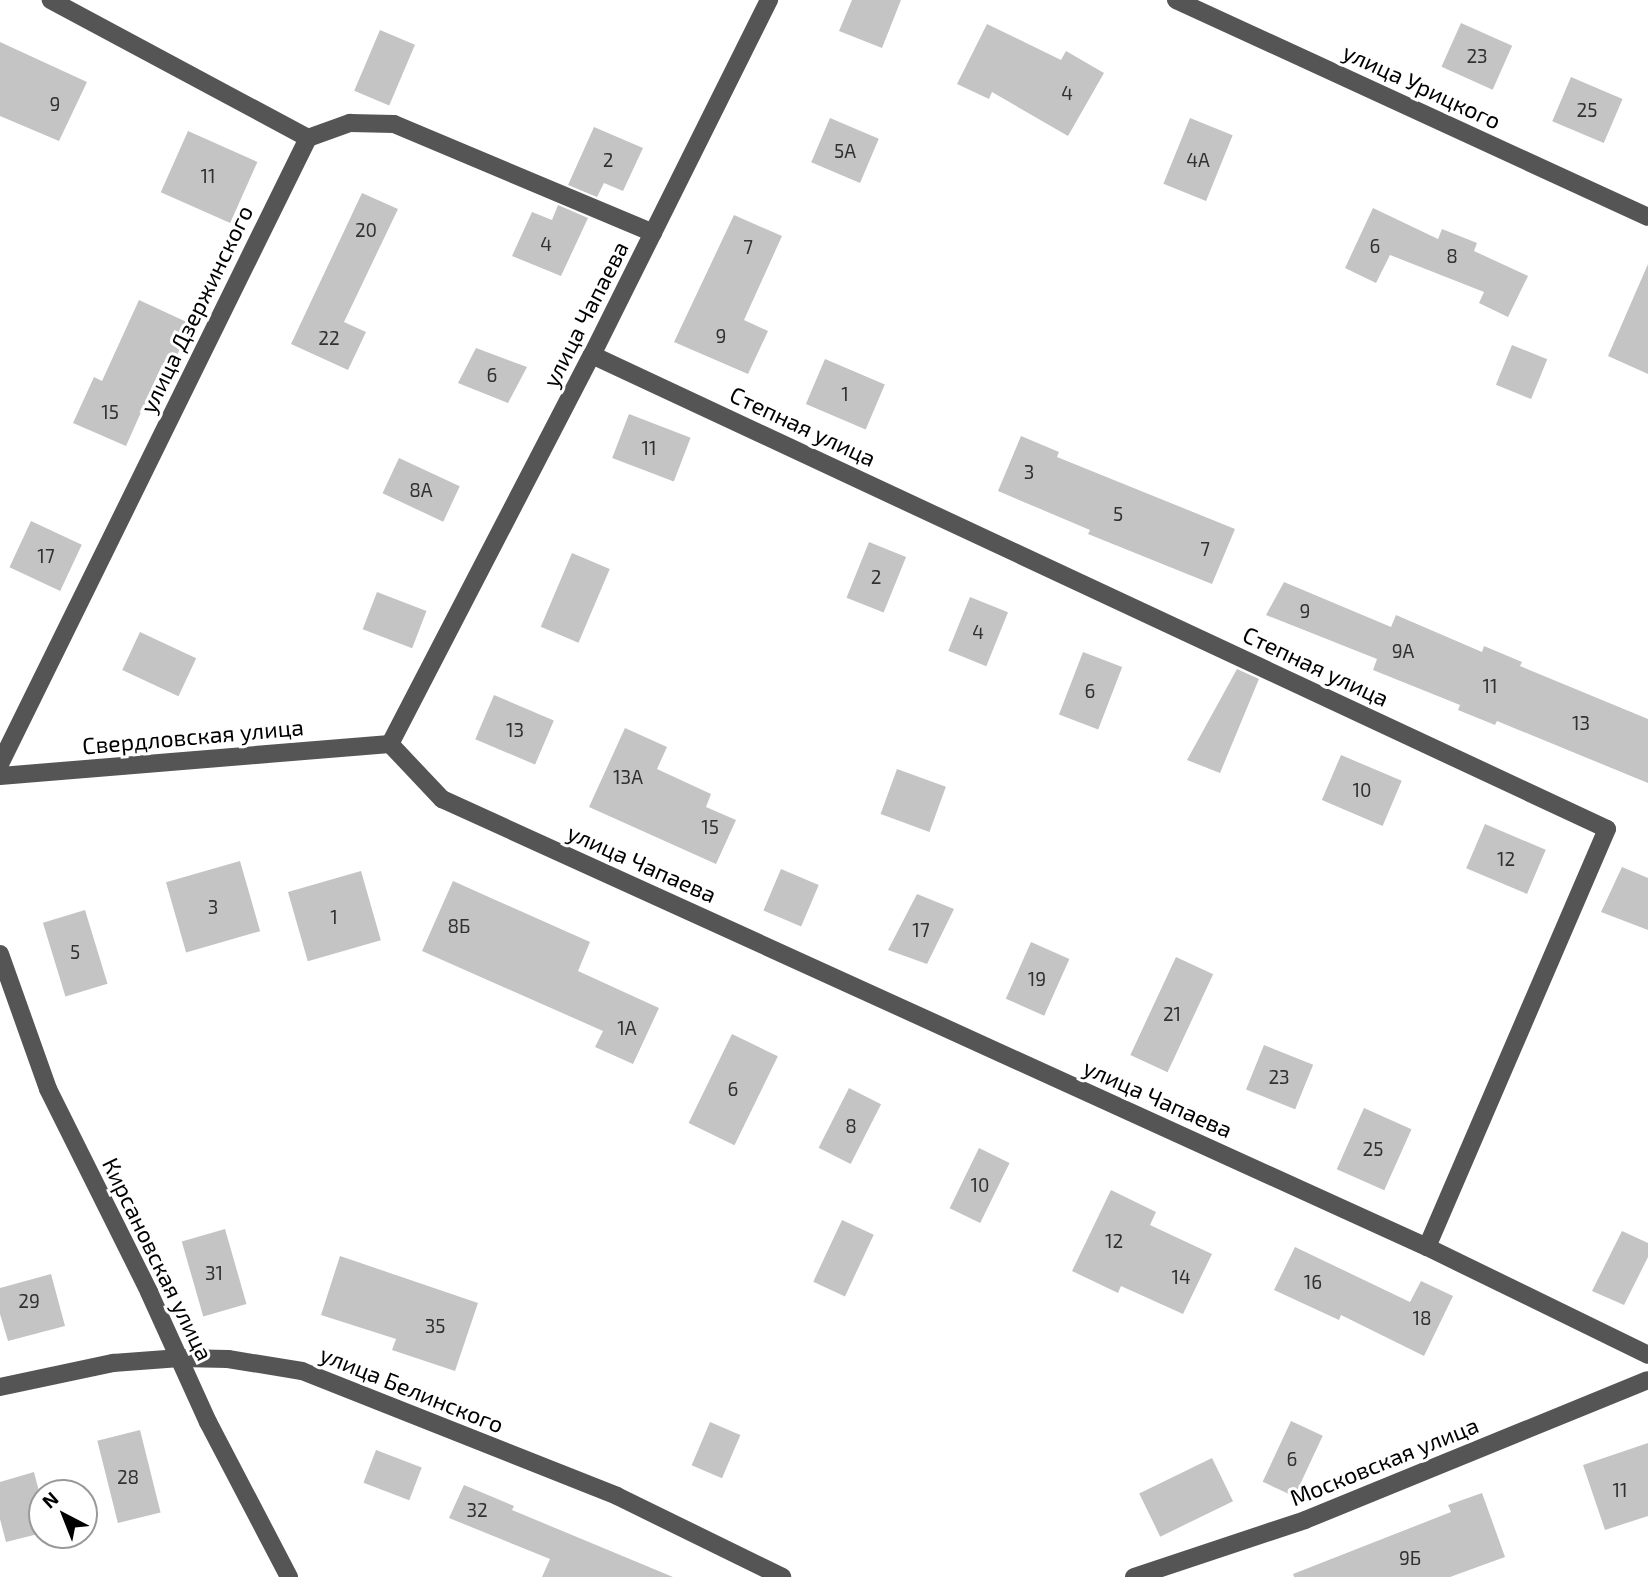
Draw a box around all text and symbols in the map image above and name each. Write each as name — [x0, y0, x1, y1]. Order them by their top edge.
street label: улица Урицкого — [1339, 37, 1505, 135]
house number: 23 — [1466, 45, 1488, 67]
house number: 4 — [1061, 82, 1073, 104]
house number: 9 — [50, 93, 60, 115]
house number: 25 — [1577, 99, 1597, 121]
house number: 5А — [834, 140, 856, 162]
house number: 2 — [603, 149, 613, 171]
house number: 4А — [1186, 149, 1210, 171]
house number: 11 — [200, 165, 216, 187]
street label: улица Дзержинского — [134, 201, 258, 417]
house number: 20 — [355, 219, 377, 241]
house number: 4 — [540, 233, 552, 255]
house number: 6 — [1370, 235, 1380, 257]
street label: улица Чапаева — [536, 236, 634, 392]
house number: 7 — [743, 236, 753, 258]
house number: 8 — [1446, 245, 1458, 267]
house number: 9 — [716, 325, 726, 347]
house number: 22 — [318, 327, 340, 349]
house number: 6 — [487, 364, 497, 386]
street label: Степная улица — [726, 380, 880, 472]
house number: 1 — [841, 383, 849, 405]
house number: 15 — [101, 401, 119, 423]
house number: 11 — [641, 437, 657, 459]
house number: 3 — [1024, 461, 1034, 483]
house number: 8А — [409, 479, 433, 501]
house number: 5 — [1113, 503, 1123, 525]
house number: 7 — [1200, 538, 1210, 560]
house number: 17 — [37, 545, 55, 567]
house number: 2 — [871, 566, 881, 588]
house number: 9 — [1300, 600, 1310, 622]
street label: Степная улица — [1239, 620, 1393, 712]
house number: 4 — [972, 621, 984, 643]
house number: 9А — [1392, 640, 1414, 662]
house number: 11 — [1482, 675, 1498, 697]
house number: 6 — [1085, 680, 1095, 702]
house number: 13 — [1572, 712, 1590, 734]
street label: Свердловская улица — [81, 713, 305, 759]
house number: 13 — [506, 719, 524, 741]
house number: 13А — [613, 766, 643, 788]
house number: 10 — [1352, 779, 1372, 801]
house number: 15 — [701, 816, 719, 838]
street label: улица Чапаева — [563, 818, 721, 908]
house number: 12 — [1497, 848, 1515, 870]
house number: 3 — [208, 896, 218, 918]
house number: 1 — [330, 906, 338, 928]
house number: 8Б — [448, 915, 470, 937]
house number: 17 — [912, 919, 930, 941]
house number: 5 — [70, 941, 80, 963]
house number: 19 — [1028, 968, 1046, 990]
house number: 21 — [1163, 1003, 1181, 1025]
house number: 1А — [617, 1017, 637, 1039]
street label: улица Чапаева — [1079, 1053, 1237, 1143]
house number: 23 — [1268, 1066, 1290, 1088]
house number: 6 — [728, 1078, 738, 1100]
house number: 8 — [845, 1115, 857, 1137]
house number: 25 — [1363, 1138, 1383, 1160]
street label: Кирсановская улица — [97, 1153, 219, 1365]
house number: 10 — [970, 1174, 990, 1196]
house number: 12 — [1105, 1230, 1123, 1252]
house number: 31 — [205, 1262, 223, 1284]
house number: 14 — [1171, 1266, 1191, 1288]
house number: 16 — [1304, 1271, 1322, 1293]
house number: 29 — [18, 1290, 40, 1312]
house number: 18 — [1412, 1307, 1432, 1329]
house number: 35 — [425, 1315, 445, 1337]
street label: улица Белинского — [316, 1340, 508, 1438]
street label: Московская улица — [1286, 1411, 1482, 1511]
house number: 6 — [1287, 1448, 1297, 1470]
house number: 28 — [117, 1466, 139, 1488]
north arrow — [28, 1479, 98, 1549]
house number: 11 — [1612, 1479, 1628, 1501]
text: N — [37, 1486, 63, 1513]
house number: 32 — [466, 1499, 488, 1521]
house number: 9Б — [1399, 1547, 1421, 1569]

